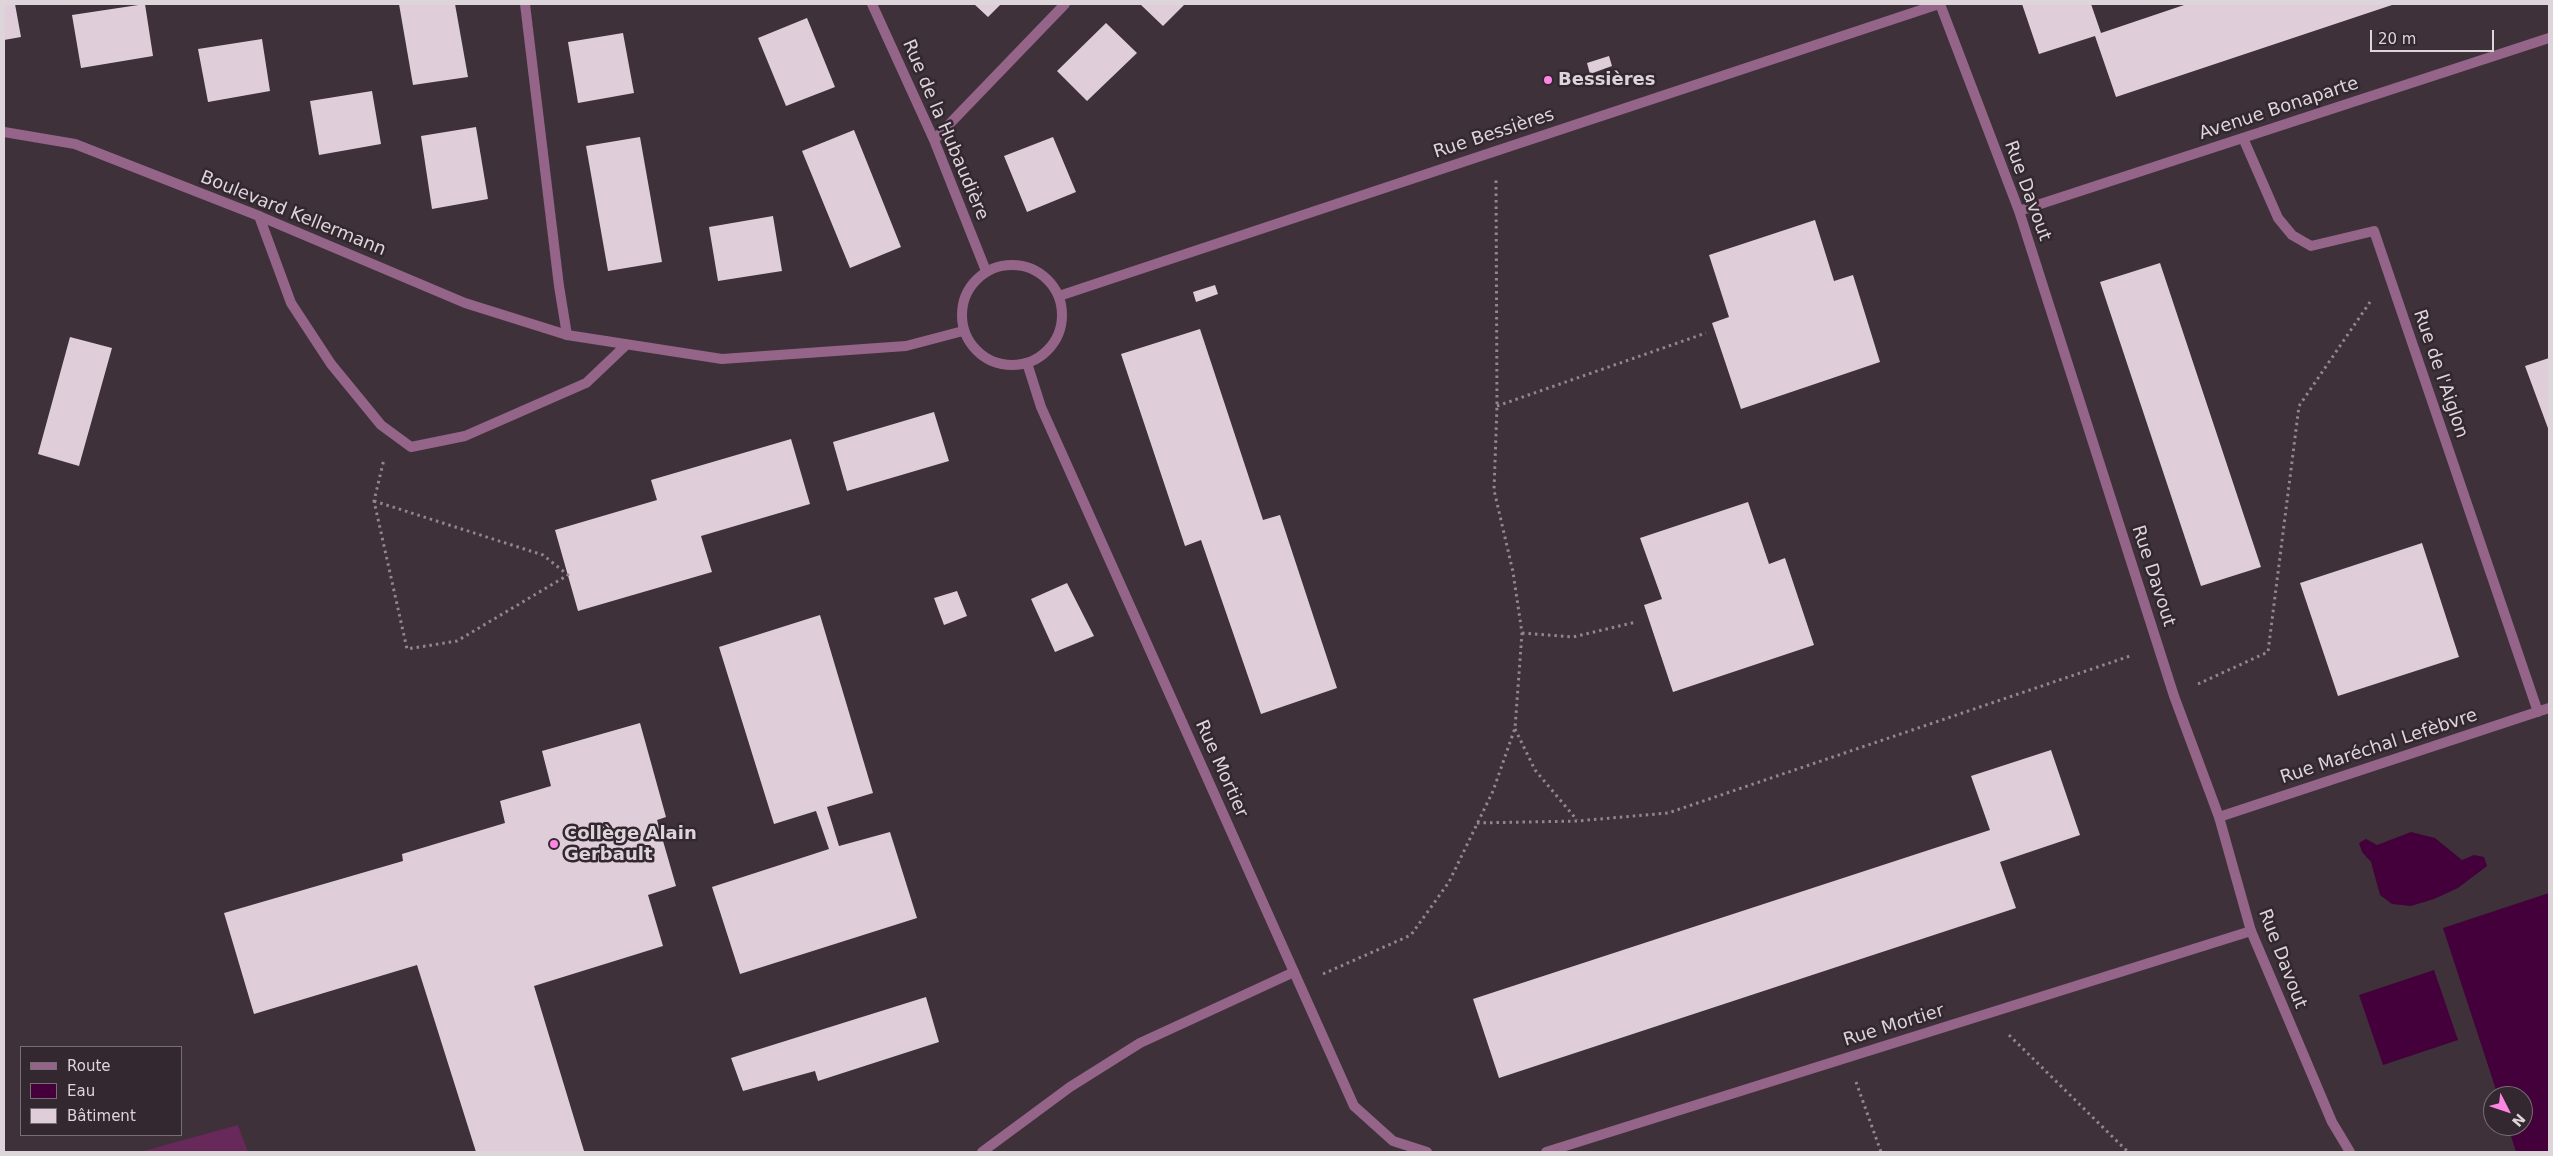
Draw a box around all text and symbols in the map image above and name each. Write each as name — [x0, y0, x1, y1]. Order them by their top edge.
scale bar — [2373, 20, 2497, 52]
text: 20 m — [2378, 30, 2416, 48]
street label: Rue de la Hubaudière — [897, 36, 993, 224]
place label: Bessières — [1558, 69, 1656, 91]
street label: Avenue Bonaparte — [2197, 73, 2361, 145]
marker: Bessières — [1542, 74, 1554, 86]
street label: Rue Bessières — [1431, 104, 1557, 164]
street label: Rue Davout — [1999, 138, 2055, 244]
street label: Boulevard Kellermann — [197, 167, 389, 261]
street label: Rue de l'Aiglon — [2408, 307, 2472, 441]
street label: Rue Davout — [2127, 523, 2179, 629]
street label: Rue Maréchal Lefèbvre — [2278, 705, 2480, 789]
street label: Rue Mortier — [1190, 717, 1252, 821]
place label: Collège Alain Gerbault — [564, 823, 697, 866]
marker: Collège Alain Gerbault — [548, 838, 560, 850]
street label: Rue Davout — [2253, 906, 2311, 1012]
street label: Rue Mortier — [1841, 1000, 1947, 1052]
legend — [20, 1046, 182, 1136]
text: Route — [67, 1057, 111, 1075]
text: Eau — [67, 1082, 95, 1100]
north arrow — [2483, 1086, 2533, 1136]
text: Bâtiment — [67, 1107, 136, 1125]
text: N — [2509, 1111, 2528, 1130]

